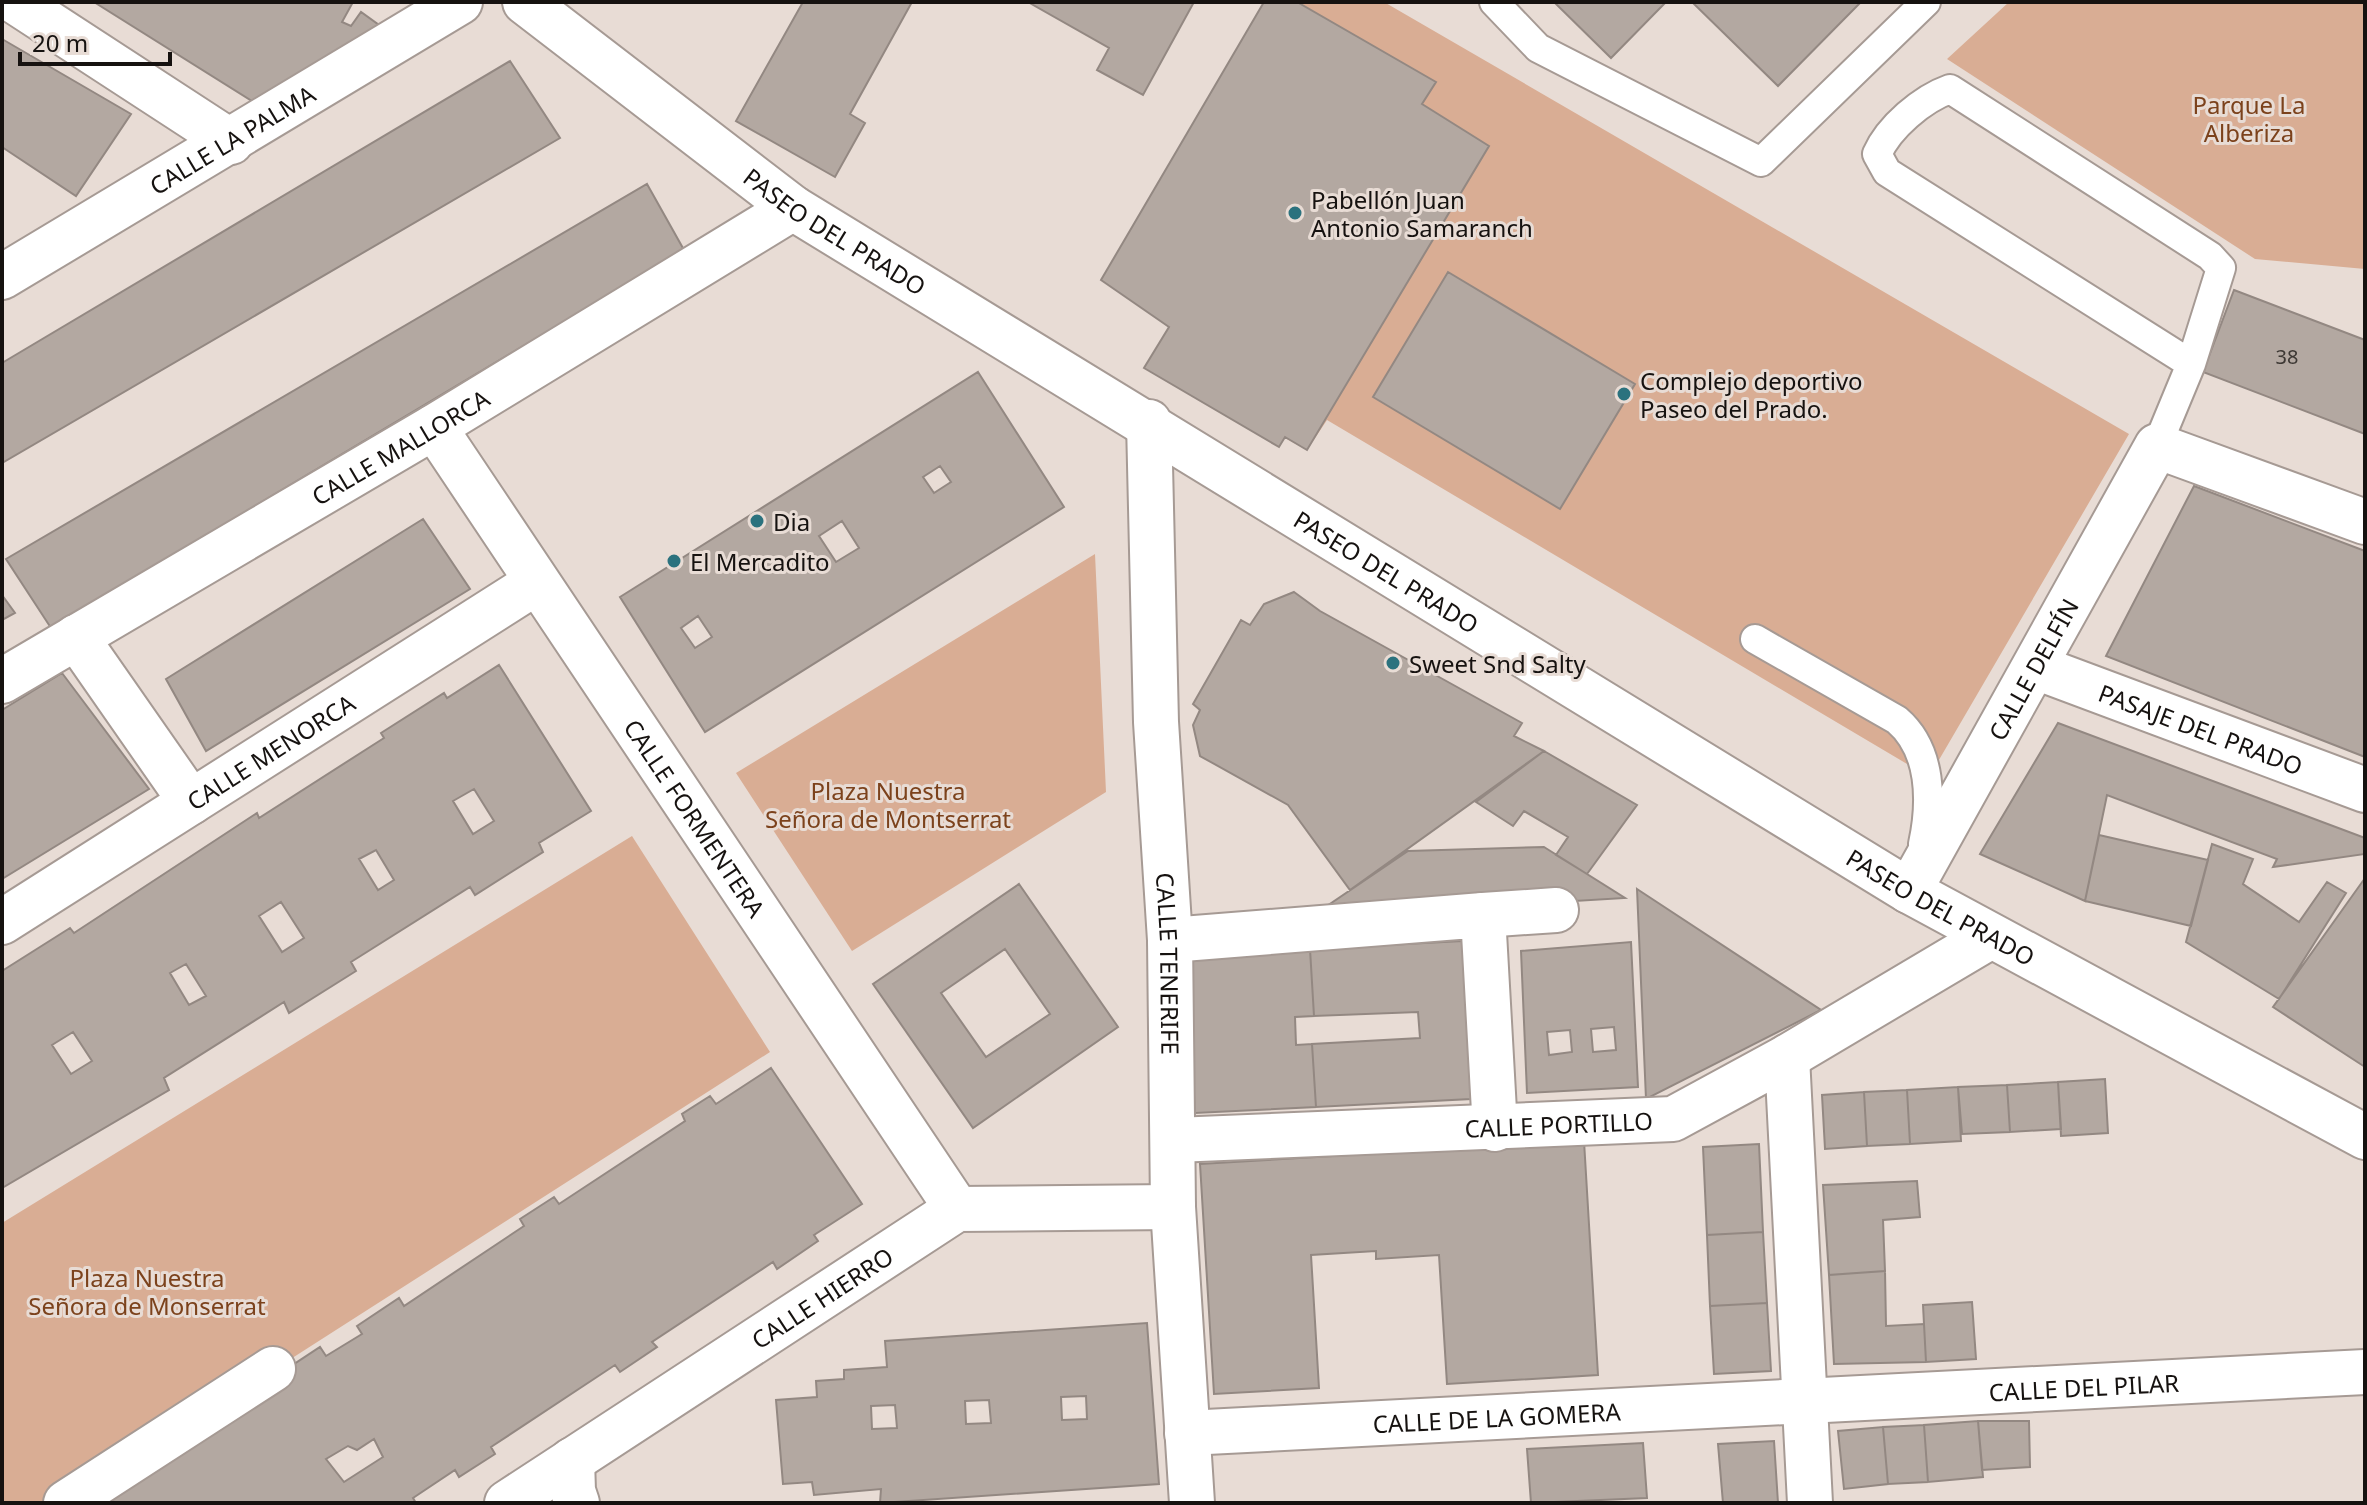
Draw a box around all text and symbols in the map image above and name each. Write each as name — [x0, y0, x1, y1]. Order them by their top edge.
scale bar — [20, 16, 170, 66]
text: 20 m — [32, 26, 88, 59]
street label: CALLE LA PALMA — [143, 76, 321, 202]
park label: Parque La Alberiza — [2193, 88, 2305, 149]
street label: PASEO DEL PRADO — [737, 160, 933, 302]
place label: Pabellón Juan Antonio Samaranch — [1311, 183, 1533, 244]
marker: Pabellón Juan Antonio Samaranch — [1286, 204, 1304, 222]
house number: 38 — [2276, 343, 2298, 370]
place label: Complejo deportivo Paseo del Prado. — [1640, 364, 1863, 425]
street label: CALLE MALLORCA — [305, 381, 496, 512]
marker: Complejo deportivo Paseo del Prado. — [1615, 385, 1633, 403]
street label: PASEO DEL PRADO — [1288, 502, 1485, 640]
place label: Dia — [773, 505, 810, 538]
marker: Dia — [748, 512, 766, 530]
place label: El Mercadito — [690, 545, 830, 578]
marker: El Mercadito — [665, 552, 683, 570]
street label: CALLE DELFÍN — [1980, 592, 2085, 746]
place label: Sweet Snd Salty — [1409, 647, 1587, 680]
marker: Sweet Snd Salty — [1384, 654, 1402, 672]
street label: PASAJE DEL PRADO — [2094, 675, 2308, 782]
street label: CALLE MENORCA — [180, 685, 361, 817]
street label: CALLE FORMENTERA — [617, 712, 774, 924]
park label: Plaza Nuestra Señora de Montserrat — [765, 774, 1011, 835]
street label: PASEO DEL PRADO — [1841, 840, 2041, 973]
street label: CALLE TENERIFE — [1149, 871, 1188, 1055]
street label: CALLE PORTILLO — [1464, 1103, 1653, 1144]
street label: CALLE HIERRO — [744, 1239, 899, 1356]
park label: Plaza Nuestra Señora de Monserrat — [28, 1261, 266, 1322]
street label: CALLE DEL PILAR — [1988, 1365, 2180, 1408]
street label: CALLE DE LA GOMERA — [1372, 1394, 1622, 1440]

